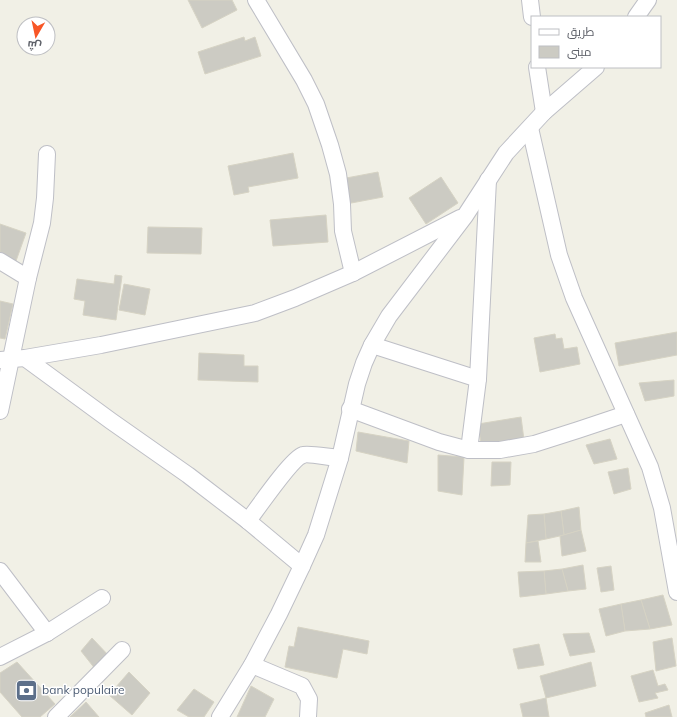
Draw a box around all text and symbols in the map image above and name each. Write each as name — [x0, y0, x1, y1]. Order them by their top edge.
north arrow — [16, 16, 56, 56]
legend — [531, 16, 661, 68]
text: طريق — [567, 24, 595, 39]
text: ش — [26, 38, 43, 54]
text: مبنى — [567, 44, 592, 59]
bank icon: bank populaire — [14, 677, 40, 703]
place label: bank populaire — [42, 682, 125, 697]

